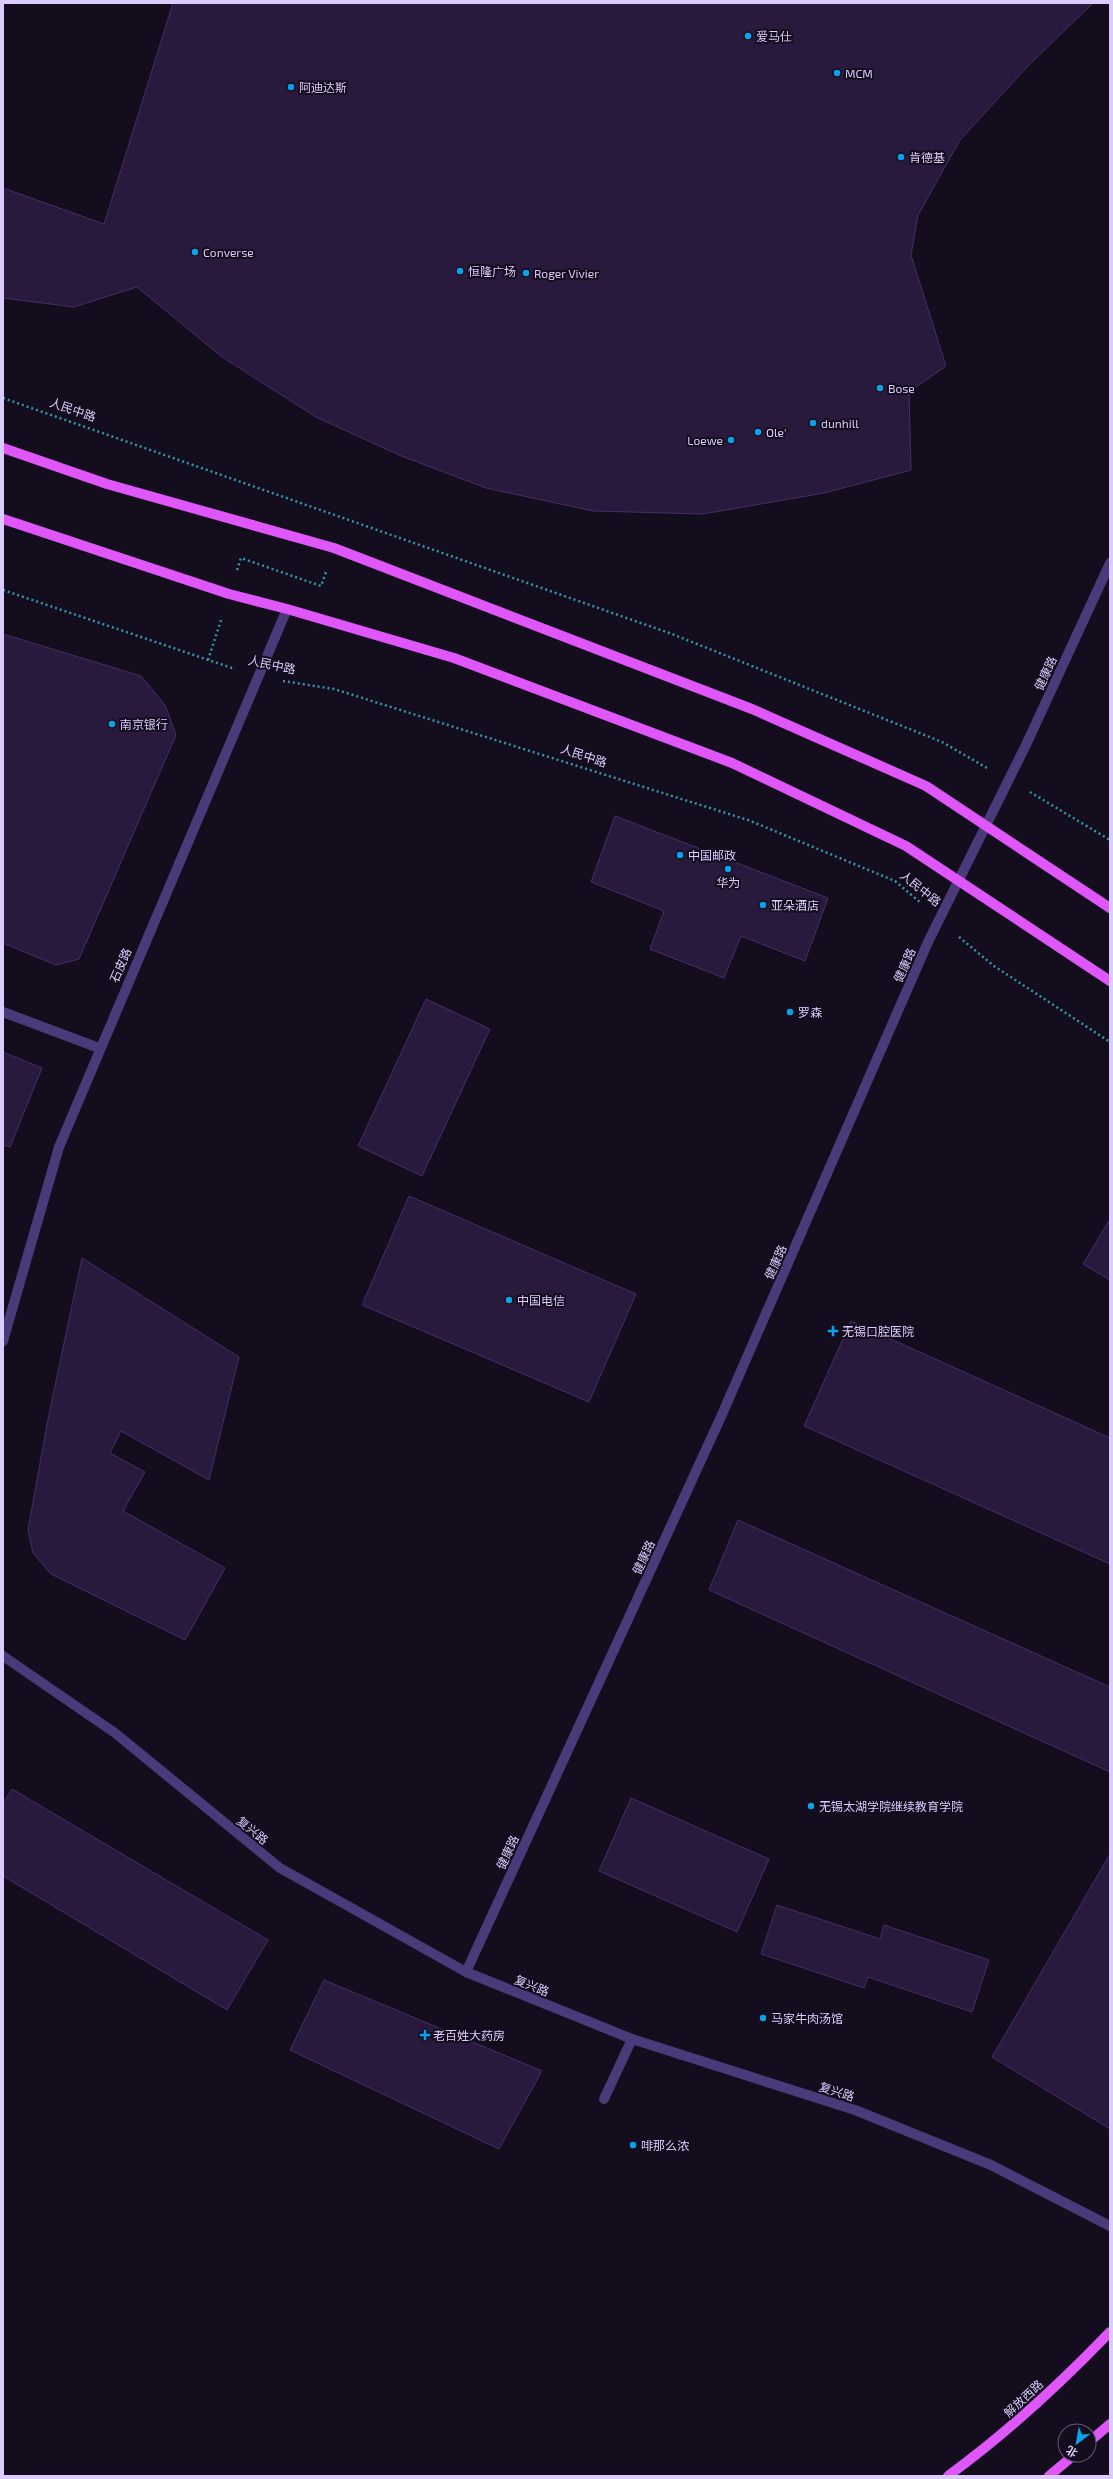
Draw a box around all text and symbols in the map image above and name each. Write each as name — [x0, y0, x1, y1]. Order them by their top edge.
place label: 爱马仕 — [756, 29, 792, 43]
marker: 爱马仕 — [743, 31, 753, 41]
place label: MCM — [845, 66, 873, 80]
marker: MCM — [832, 68, 842, 78]
place label: 阿迪达斯 — [299, 80, 347, 94]
marker: 阿迪达斯 — [286, 82, 296, 92]
place label: 肯德基 — [909, 150, 945, 164]
marker: 肯德基 — [896, 152, 906, 162]
place label: Converse — [203, 245, 254, 259]
marker: Converse — [190, 247, 200, 257]
place label: 恒隆广场 — [468, 264, 516, 278]
marker: 恒隆广场 — [455, 266, 465, 276]
place label: Roger Vivier — [534, 266, 599, 280]
marker: Roger Vivier — [521, 268, 531, 278]
place label: Bose — [888, 381, 915, 395]
marker: Bose — [875, 383, 885, 393]
street label: 人民中路 — [48, 395, 98, 423]
place label: dunhill — [821, 416, 859, 430]
marker: dunhill — [808, 418, 818, 428]
place label: Ole' — [766, 425, 786, 439]
marker: Ole' — [753, 427, 763, 437]
place label: Loewe — [687, 433, 723, 447]
marker: Loewe — [726, 435, 736, 445]
street label: 人民中路 — [247, 652, 297, 676]
street label: 健康路 — [1031, 654, 1059, 692]
place label: 南京银行 — [120, 717, 168, 731]
marker: 南京银行 — [107, 719, 117, 729]
street label: 人民中路 — [559, 741, 609, 769]
place label: 中国邮政 — [688, 848, 736, 862]
marker: 中国邮政 — [675, 850, 685, 860]
marker: 华为 — [723, 864, 733, 874]
street label: 人民中路 — [898, 867, 944, 909]
place label: 华为 — [716, 875, 740, 889]
place label: 亚朵酒店 — [771, 898, 819, 912]
marker: 亚朵酒店 — [758, 900, 768, 910]
street label: 石皮路 — [107, 946, 133, 984]
street label: 健康路 — [890, 946, 918, 984]
place label: 罗森 — [798, 1005, 822, 1019]
marker: 罗森 — [785, 1007, 795, 1017]
street label: 健康路 — [761, 1243, 789, 1281]
place label: 中国电信 — [517, 1293, 565, 1307]
marker: 中国电信 — [504, 1295, 514, 1305]
place label: 无锡口腔医院 — [842, 1324, 914, 1338]
marker: 无锡口腔医院 — [827, 1325, 839, 1337]
street label: 健康路 — [629, 1538, 657, 1576]
place label: 无锡太湖学院继续教育学院 — [819, 1799, 963, 1813]
marker: 无锡太湖学院继续教育学院 — [806, 1801, 816, 1811]
street label: 复兴路 — [235, 1813, 271, 1847]
street label: 健康路 — [493, 1833, 521, 1871]
street label: 复兴路 — [513, 1972, 551, 1998]
place label: 马家牛肉汤馆 — [771, 2011, 843, 2025]
marker: 马家牛肉汤馆 — [758, 2013, 768, 2023]
place label: 老百姓大药房 — [433, 2028, 505, 2042]
marker: 老百姓大药房 — [420, 2030, 430, 2040]
street label: 复兴路 — [818, 2079, 856, 2103]
place label: 啡那么浓 — [641, 2138, 690, 2152]
marker: 啡那么浓 — [628, 2140, 638, 2150]
street label: 解放西路 — [1001, 2377, 1045, 2419]
north arrow — [1057, 2423, 1097, 2463]
text: 北 — [1064, 2444, 1080, 2460]

